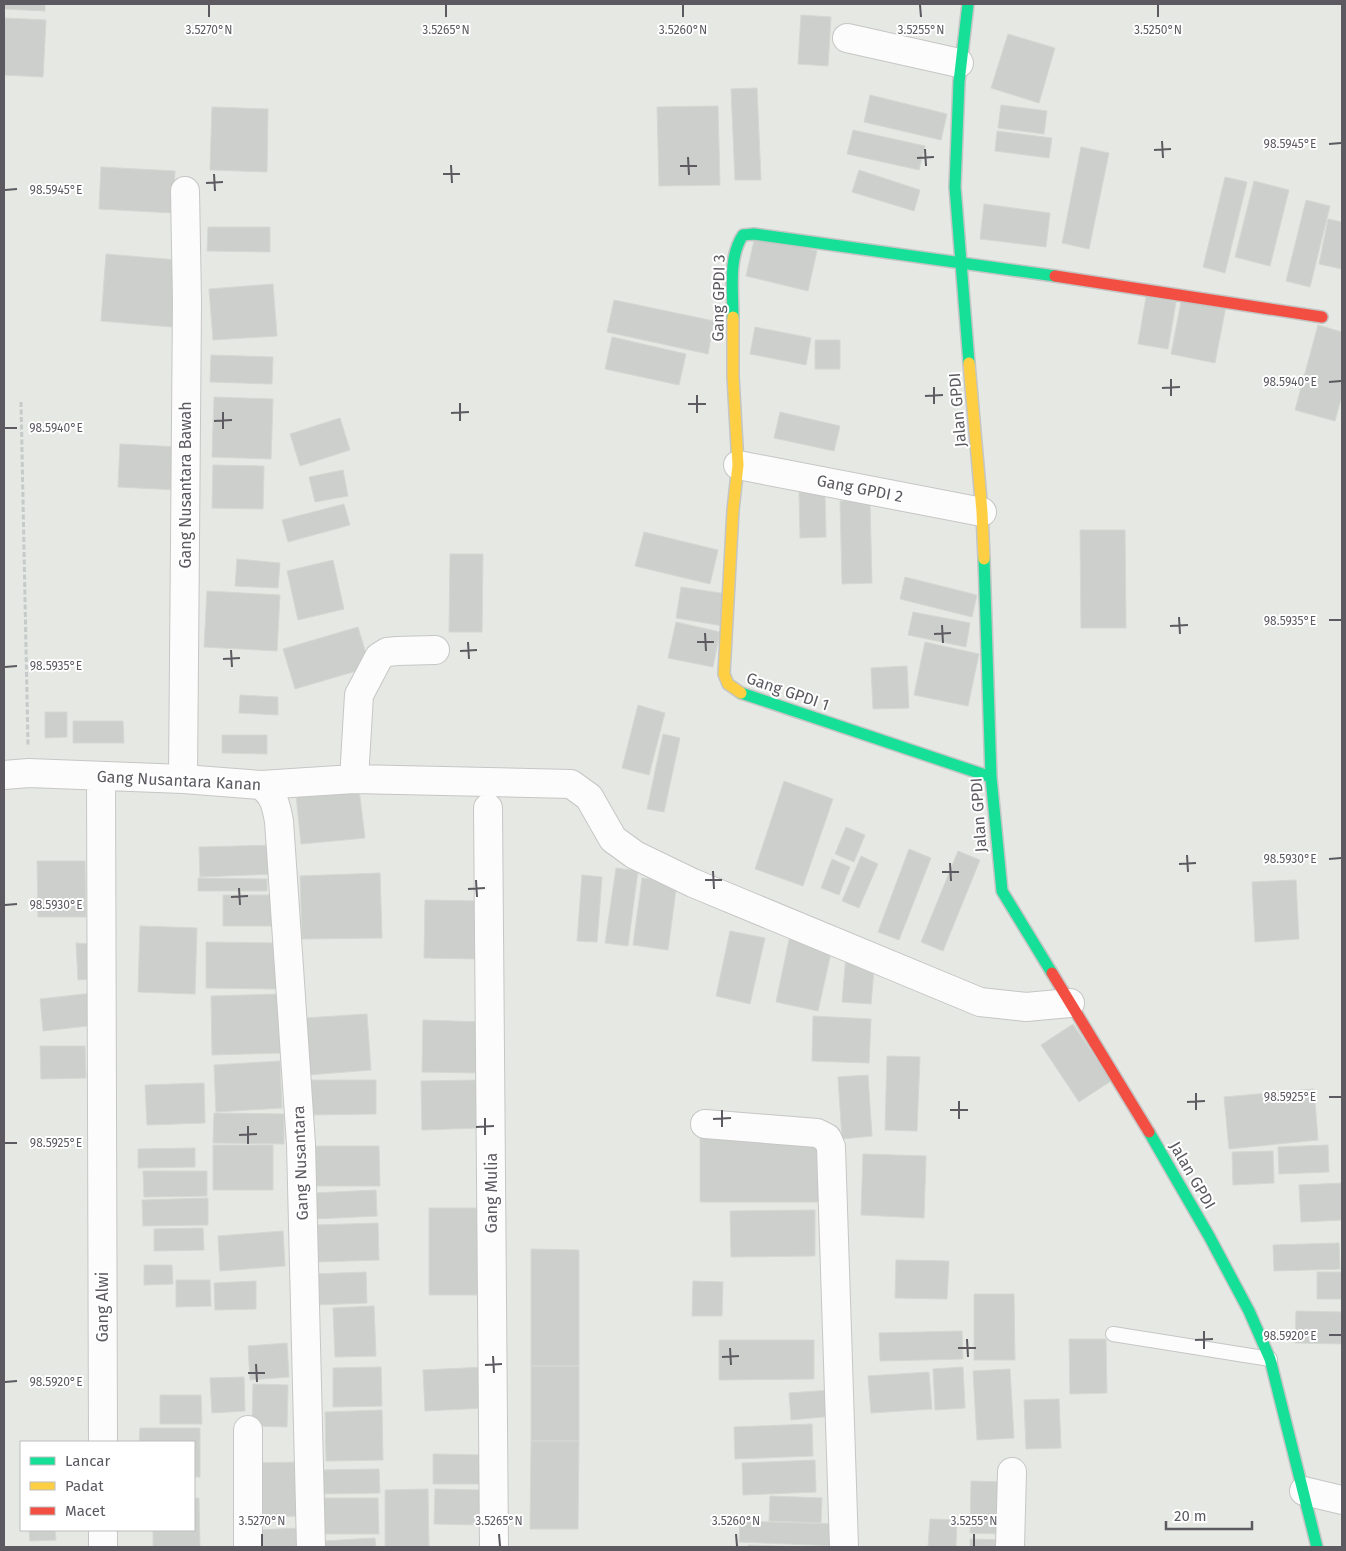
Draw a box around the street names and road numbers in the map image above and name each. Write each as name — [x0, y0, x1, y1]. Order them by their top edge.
street label: Gang GPDI 3 — [708, 254, 729, 342]
street label: Jalan GPDI — [945, 372, 970, 448]
street label: Gang Nusantara Bawah — [176, 401, 195, 569]
street label: Gang GPDI 2 — [815, 471, 905, 506]
street label: Gang GPDI 1 — [744, 668, 832, 715]
street label: Gang Nusantara Kanan — [96, 767, 262, 794]
street label: Jalan GPDI — [966, 777, 991, 853]
street label: Gang Nusantara — [289, 1105, 312, 1221]
street label: Jalan GPDI — [1166, 1138, 1219, 1212]
street label: Gang Mulia — [482, 1153, 501, 1233]
street label: Gang Alwi — [93, 1272, 112, 1342]

